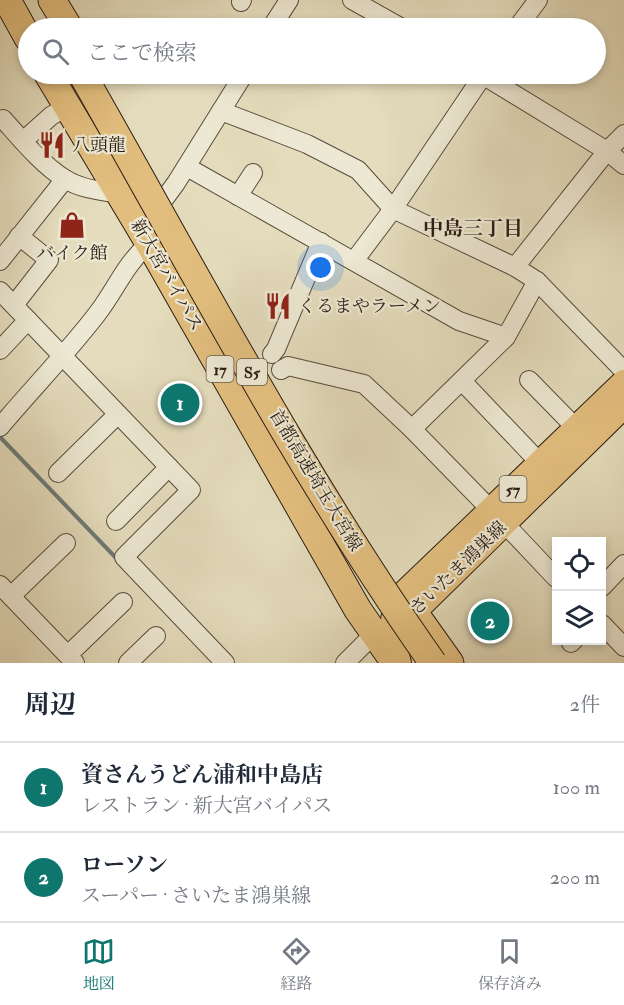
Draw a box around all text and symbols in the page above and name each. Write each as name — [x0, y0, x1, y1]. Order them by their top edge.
search box — [18, 18, 606, 84]
icon: search — [39, 35, 72, 68]
text: ここで検索 — [87, 39, 197, 67]
restaurant icon: 八頭龍 — [37, 130, 67, 160]
place label: 八頭龍 — [72, 134, 126, 157]
shop icon: バイク館 — [57, 210, 87, 240]
street label: 新大宮バイパス — [125, 215, 208, 335]
district label: 中島三丁目 — [423, 216, 523, 241]
place label: バイク館 — [36, 242, 108, 265]
your location — [306, 253, 335, 282]
restaurant icon: くるまやラーメン — [263, 291, 293, 321]
place label: くるまやラーメン — [298, 295, 441, 318]
road number: 17 — [206, 356, 234, 382]
road number: S5 — [237, 359, 267, 385]
pin: 1 — [160, 380, 200, 426]
street label: 首都高速埼玉大宮線 — [264, 405, 367, 556]
road number: 57 — [500, 476, 526, 502]
street label: さいたま鴻巣線 — [405, 516, 512, 620]
map controls — [552, 537, 606, 645]
button: locate — [552, 537, 606, 591]
button: layers — [552, 591, 606, 645]
pin: 2 — [470, 598, 510, 644]
text: 周辺 — [24, 689, 76, 721]
text: 2件 — [570, 692, 600, 717]
text: 資さんうどん浦和中島店 — [81, 761, 323, 789]
text: 1 — [40, 775, 47, 800]
text: 100 m — [553, 775, 600, 800]
text: レストラン · 新大宮バイパス — [81, 793, 332, 818]
text: ローソン — [81, 851, 168, 879]
text: 2 — [38, 865, 49, 890]
text: 200 m — [550, 865, 600, 890]
text: スーパー · さいたま鴻巣線 — [81, 883, 311, 908]
tab: 地図 — [82, 935, 115, 994]
tab: 経路 — [280, 935, 313, 994]
tab: 保存済み — [478, 935, 542, 994]

